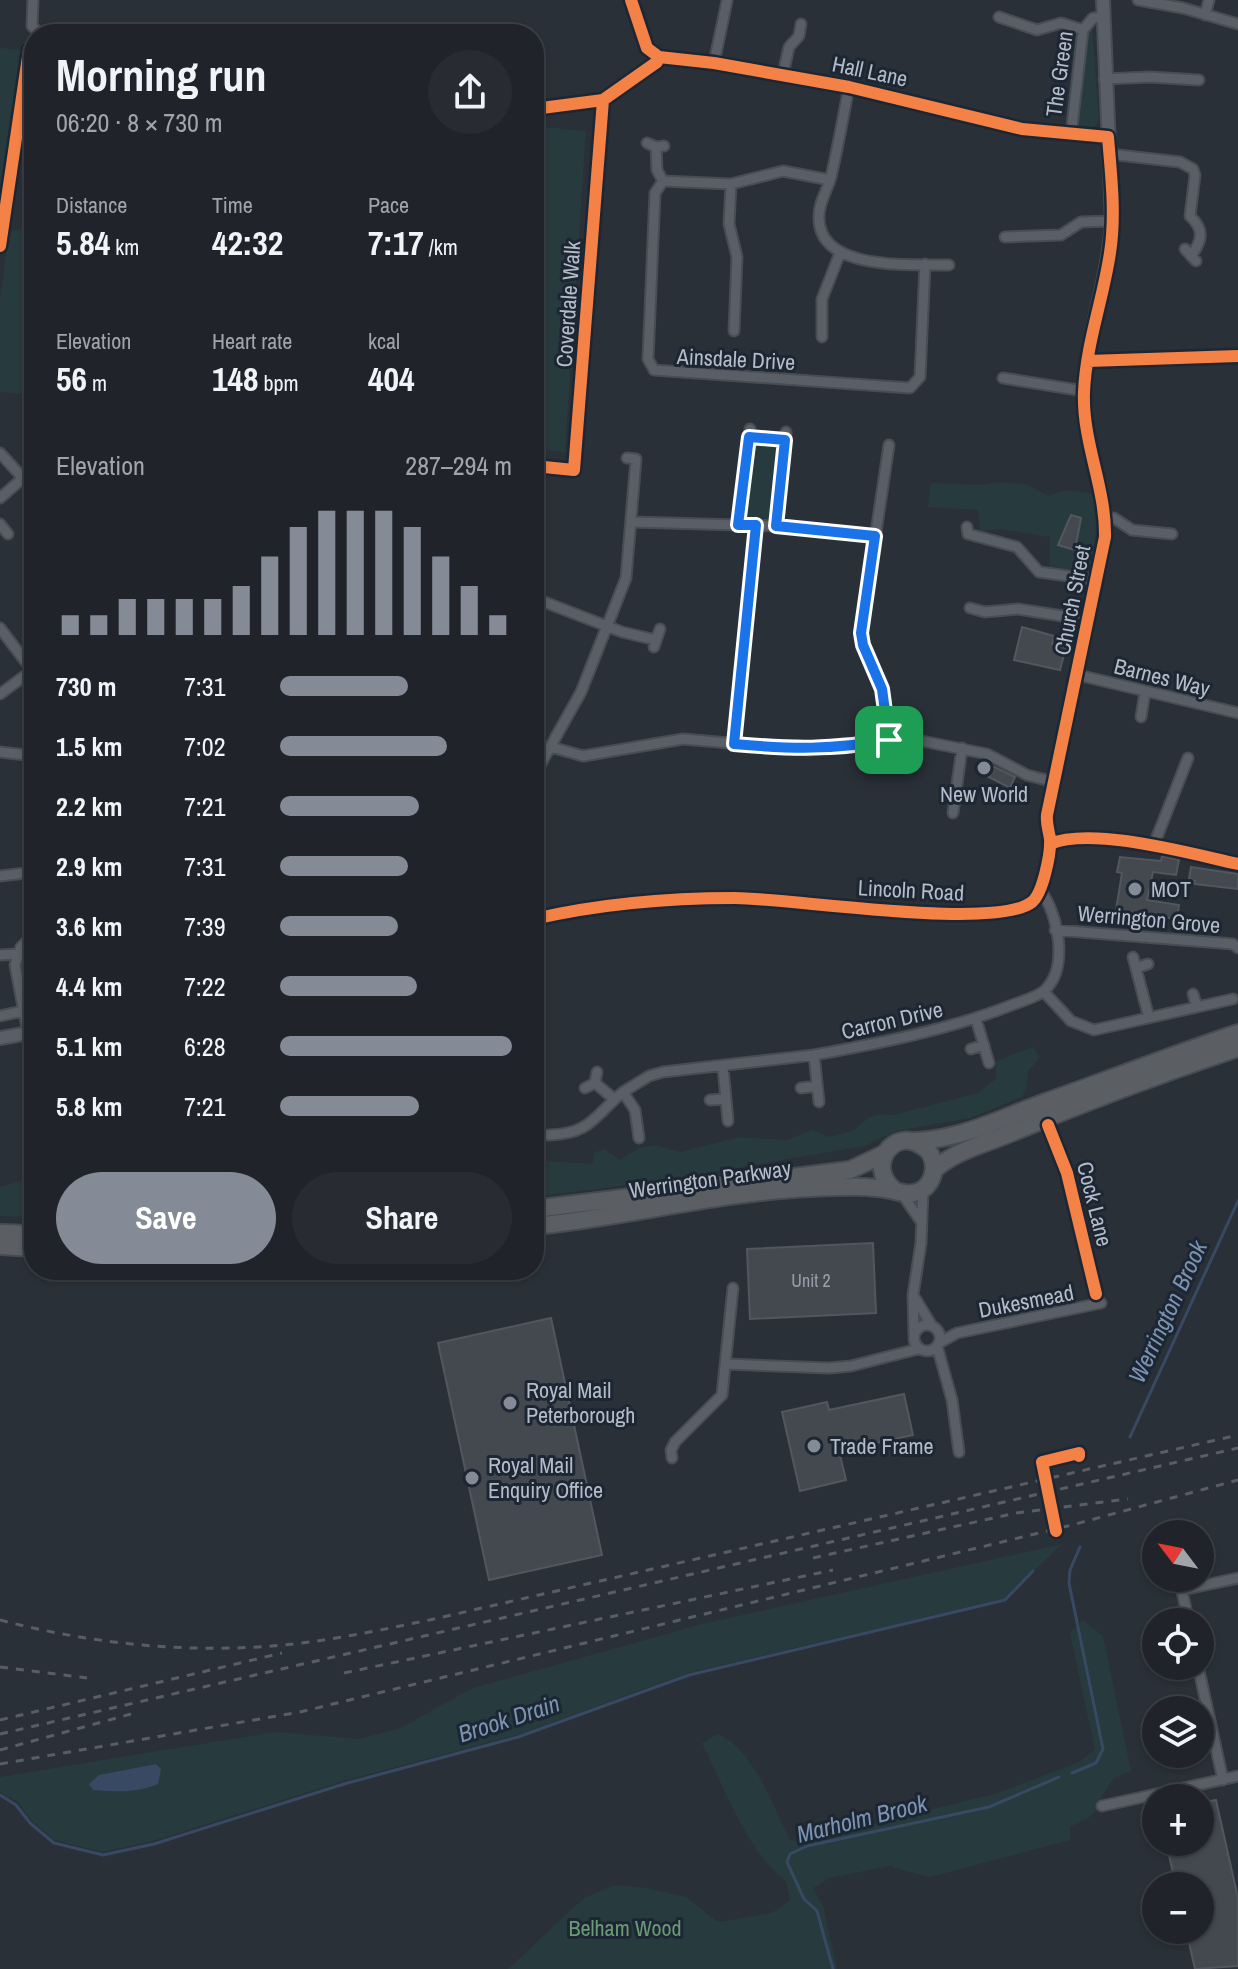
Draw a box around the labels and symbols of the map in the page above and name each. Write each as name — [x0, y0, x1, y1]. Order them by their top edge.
street label: The Green — [1038, 29, 1080, 119]
street label: Hall Lane — [830, 48, 910, 94]
street label: Coverdale Walk — [549, 239, 587, 368]
street label: Ainsdale Drive — [675, 341, 796, 377]
street label: Church Street — [1047, 543, 1097, 657]
street label: Barnes Way — [1111, 651, 1213, 703]
pin — [855, 706, 923, 774]
marker: New World — [975, 759, 993, 777]
place label: New World — [940, 779, 1028, 809]
street label: Lincoln Road — [857, 872, 965, 908]
place label: MOT — [1151, 874, 1191, 904]
marker: MOT — [1126, 880, 1144, 898]
street label: Werrington Grove — [1076, 898, 1222, 940]
street label: Carron Drive — [838, 994, 946, 1046]
street label: Werrington Parkway — [627, 1153, 793, 1205]
street label: Cock Lane — [1070, 1159, 1120, 1249]
water label: Werrington Brook — [1120, 1234, 1215, 1388]
house number: Unit 2 — [791, 1268, 831, 1293]
street label: Dukesmead — [976, 1277, 1076, 1325]
place label: Royal Mail Peterborough — [526, 1375, 635, 1430]
marker: Royal Mail Peterborough — [501, 1394, 519, 1412]
place label: Trade Frame — [830, 1431, 934, 1461]
marker: Trade Frame — [805, 1437, 823, 1455]
place label: Royal Mail Enquiry Office — [488, 1450, 603, 1505]
marker: Royal Mail Enquiry Office — [463, 1469, 481, 1487]
north arrow — [1142, 1520, 1214, 1592]
water label: Brook Drain — [454, 1687, 564, 1749]
water label: Marholm Brook — [793, 1786, 931, 1850]
park label: Belham Wood — [569, 1913, 682, 1943]

